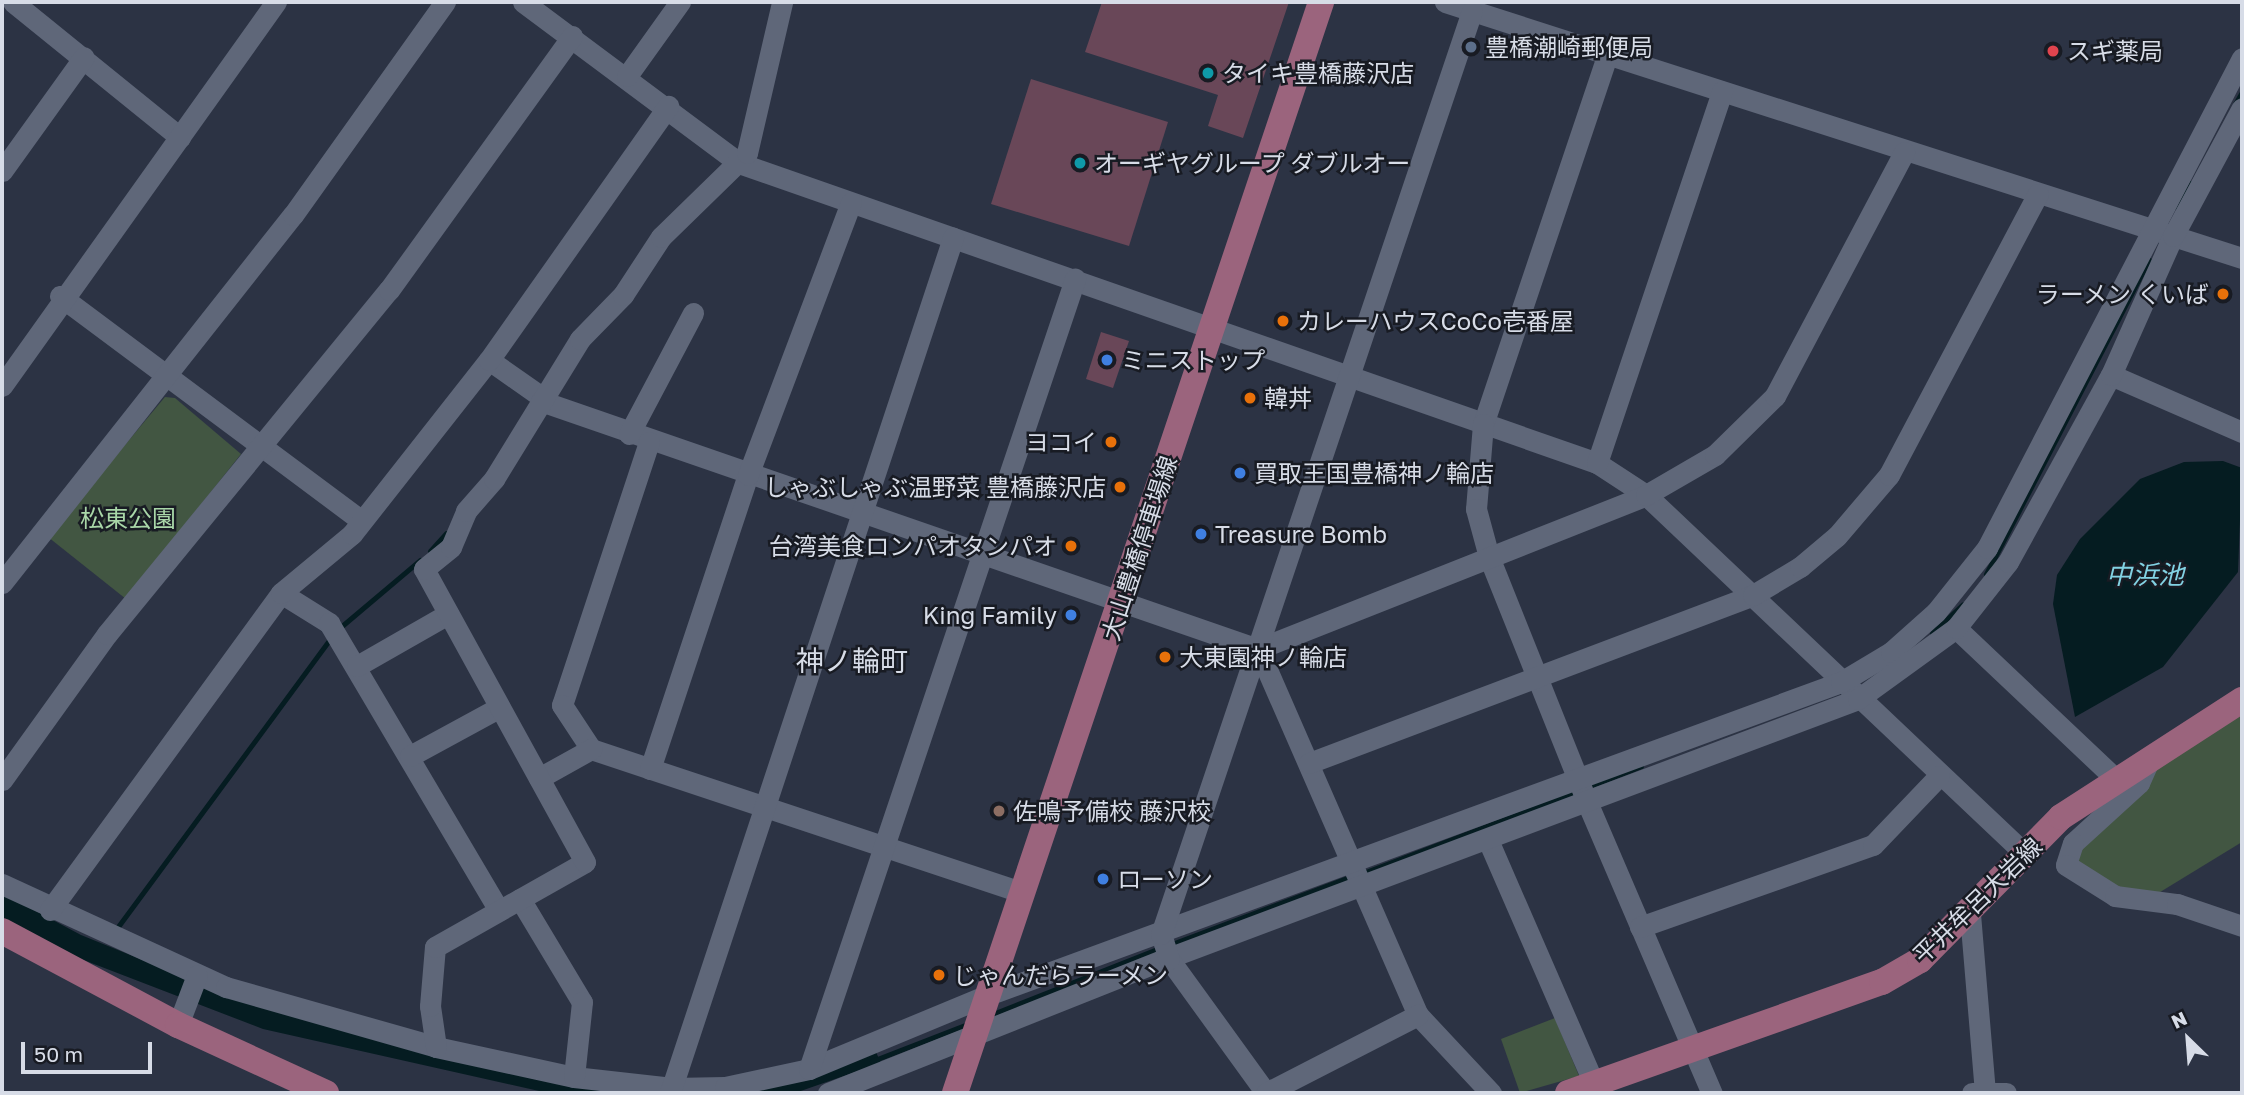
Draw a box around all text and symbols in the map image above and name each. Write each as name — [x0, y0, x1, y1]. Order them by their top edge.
place label: 豊橋潮崎郵便局 — [1485, 33, 1653, 61]
place label: スギ薬局 — [2067, 37, 2163, 65]
marker: 豊橋潮崎郵便局 — [1463, 39, 1479, 55]
marker: スギ薬局 — [2045, 43, 2061, 59]
place label: タイキ豊橋藤沢店 — [1222, 59, 1414, 87]
marker: タイキ豊橋藤沢店 — [1200, 65, 1216, 81]
place label: オーギヤグループ ダブルオー — [1094, 149, 1412, 177]
marker: オーギヤグループ ダブルオー — [1072, 155, 1088, 171]
place label: ラーメン くいば — [2035, 280, 2209, 308]
marker: ラーメン くいば — [2215, 286, 2231, 302]
place label: カレーハウスCoCo壱番屋 — [1297, 307, 1574, 335]
marker: カレーハウスCoCo壱番屋 — [1275, 313, 1291, 329]
place label: ミニストップ — [1121, 346, 1265, 374]
marker: ミニストップ — [1099, 352, 1115, 368]
place label: 韓丼 — [1264, 384, 1312, 412]
marker: 韓丼 — [1242, 390, 1258, 406]
place label: ヨコイ — [1025, 428, 1097, 456]
marker: ヨコイ — [1103, 434, 1119, 450]
street label: 大山豊橋停車場線 — [1096, 452, 1182, 644]
place label: 買取王国豊橋神ノ輪店 — [1254, 459, 1494, 487]
marker: 買取王国豊橋神ノ輪店 — [1232, 465, 1248, 481]
place label: しゃぶしゃぶ温野菜 豊橋藤沢店 — [764, 473, 1106, 501]
marker: しゃぶしゃぶ温野菜 豊橋藤沢店 — [1112, 479, 1128, 495]
park label: 松東公園 — [80, 504, 176, 532]
place label: Treasure Bomb — [1215, 520, 1387, 548]
marker: Treasure Bomb — [1193, 526, 1209, 542]
place label: 台湾美食ロンパオタンパオ — [769, 532, 1057, 560]
marker: 台湾美食ロンパオタンパオ — [1063, 538, 1079, 554]
water label: 中浜池 — [2106, 559, 2184, 591]
place label: King Family — [923, 601, 1057, 629]
marker: King Family — [1063, 607, 1079, 623]
place label: 大東園神ノ輪店 — [1179, 643, 1347, 671]
district label: 神ノ輪町 — [796, 644, 908, 678]
marker: 大東園神ノ輪店 — [1157, 649, 1173, 665]
place label: 佐鳴予備校 藤沢校 — [1013, 797, 1211, 825]
marker: 佐鳴予備校 藤沢校 — [991, 803, 1007, 819]
street label: 平井牟呂大岩線 — [1907, 831, 2047, 969]
place label: ローソン — [1117, 865, 1213, 893]
marker: ローソン — [1095, 871, 1111, 887]
place label: じゃんだらラーメン — [953, 961, 1169, 989]
marker: じゃんだらラーメン — [931, 967, 947, 983]
north arrow — [2153, 1004, 2223, 1074]
text: N — [2167, 1006, 2190, 1033]
scale bar — [24, 1028, 156, 1072]
text: 50 m — [34, 1041, 83, 1067]

